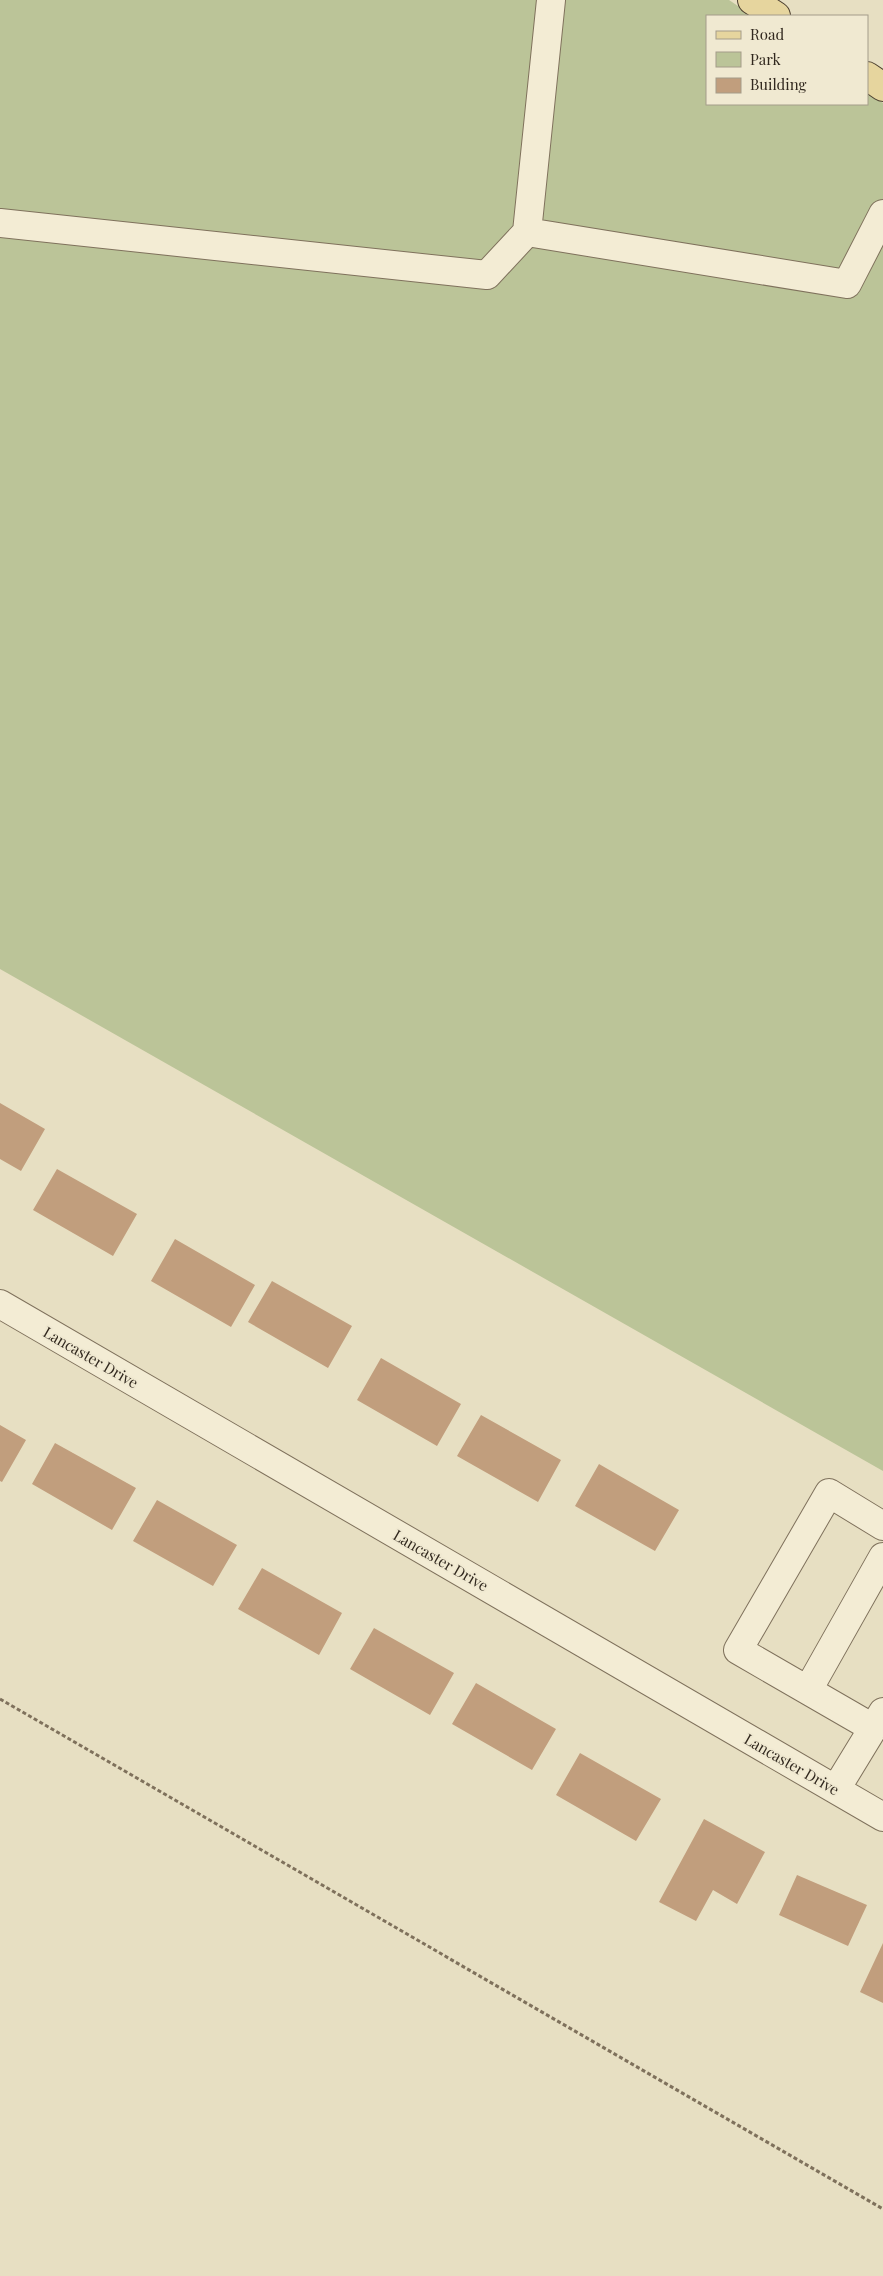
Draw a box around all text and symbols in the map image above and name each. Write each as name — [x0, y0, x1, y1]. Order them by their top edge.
legend — [706, 15, 868, 105]
text: Road — [750, 24, 784, 44]
text: Park — [750, 49, 782, 69]
text: Building — [750, 74, 807, 94]
street label: Lancaster Drive — [40, 1322, 142, 1392]
street label: Lancaster Drive — [390, 1525, 492, 1595]
street label: Lancaster Drive — [741, 1729, 843, 1799]

